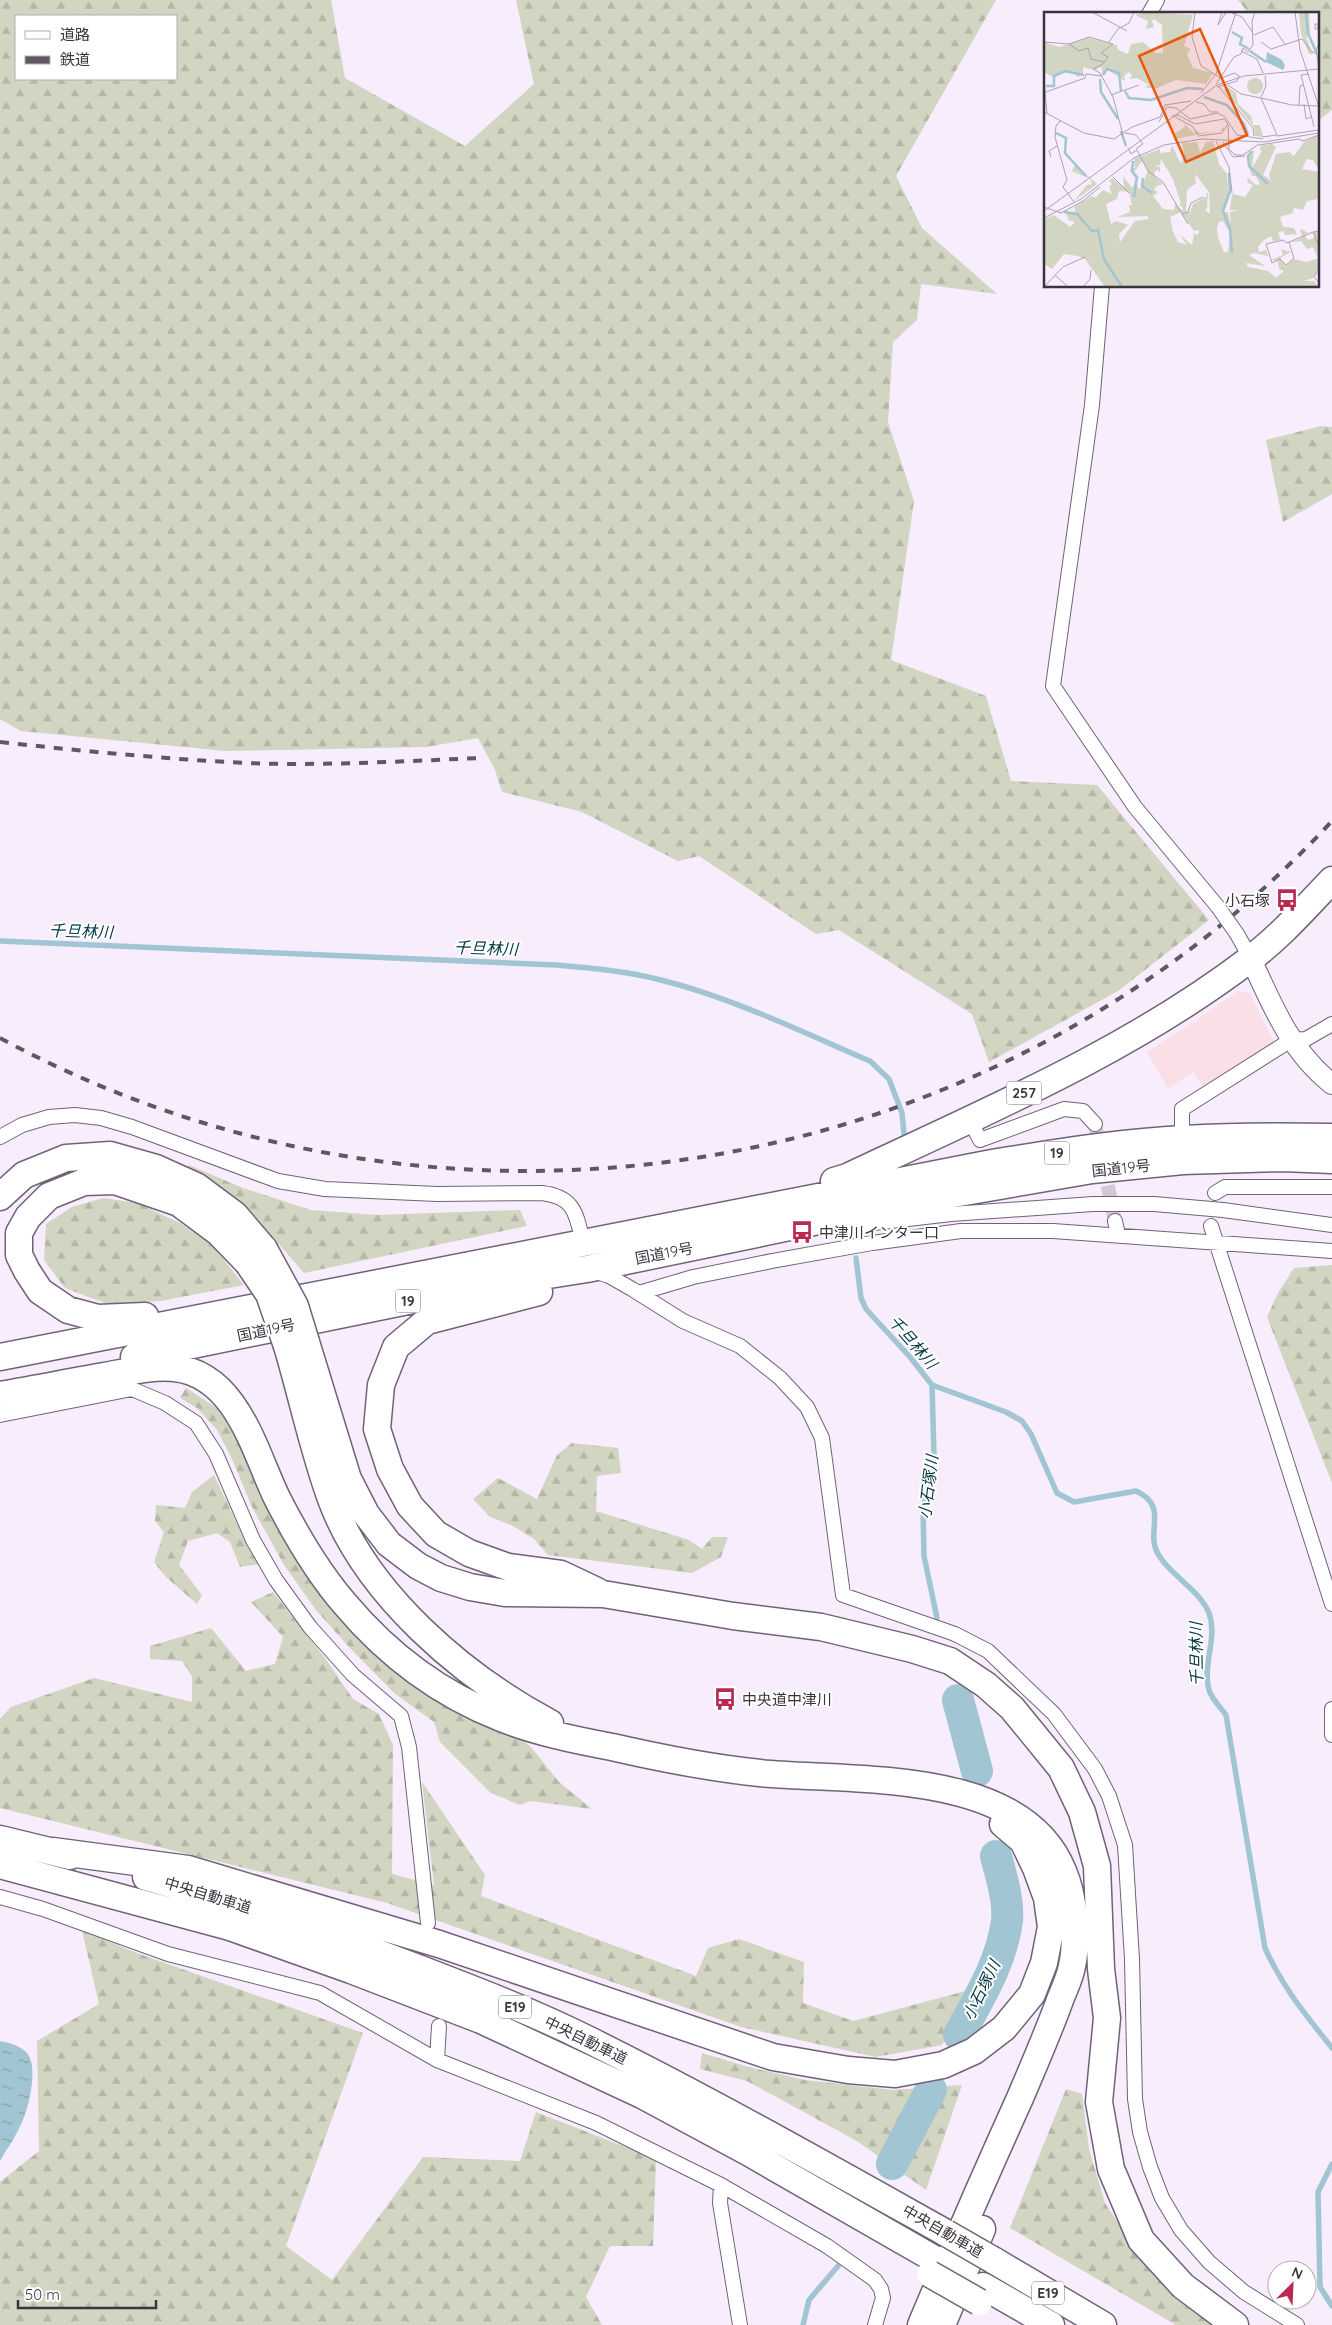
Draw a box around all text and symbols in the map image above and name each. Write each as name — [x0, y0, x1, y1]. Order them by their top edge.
inset map — [1044, 12, 1320, 288]
legend — [15, 15, 178, 80]
text: 道路 — [60, 25, 90, 44]
text: 鉄道 — [60, 50, 90, 69]
bus stop icon: 小石塚 — [1274, 887, 1300, 913]
place label: 小石塚 — [1225, 891, 1270, 910]
water label: 千旦林川 — [49, 920, 115, 942]
water label: 千旦林川 — [454, 937, 520, 959]
road number: 257 — [1006, 1082, 1042, 1104]
road number: 19 — [1044, 1142, 1070, 1164]
street label: 国道19号 — [1091, 1155, 1151, 1181]
bus stop icon: 中津川インター口 — [789, 1219, 815, 1245]
place label: 中津川インター口 — [819, 1223, 939, 1242]
street label: 国道19号 — [633, 1238, 695, 1268]
road number: 19 — [396, 1290, 420, 1312]
water label: 千旦林川 — [884, 1311, 943, 1374]
street label: 国道19号 — [235, 1315, 297, 1345]
water label: 小石塚川 — [914, 1452, 942, 1520]
water label: 千旦林川 — [1185, 1620, 1207, 1686]
bus stop icon: 中央道中津川 — [712, 1686, 738, 1712]
place label: 中央道中津川 — [742, 1690, 832, 1709]
street label: 中央自動車道 — [162, 1873, 254, 1917]
water label: 小石塚川 — [958, 1955, 1005, 2023]
road number: E19 — [499, 1995, 531, 2018]
street label: 中央自動車道 — [541, 2012, 631, 2068]
street label: 中央自動車道 — [899, 2200, 987, 2262]
north arrow — [1267, 2260, 1317, 2310]
text: N — [1289, 2263, 1306, 2283]
scale bar — [18, 2278, 155, 2310]
road number: E19 — [1032, 2282, 1064, 2304]
text: 50 m — [25, 2285, 60, 2304]

